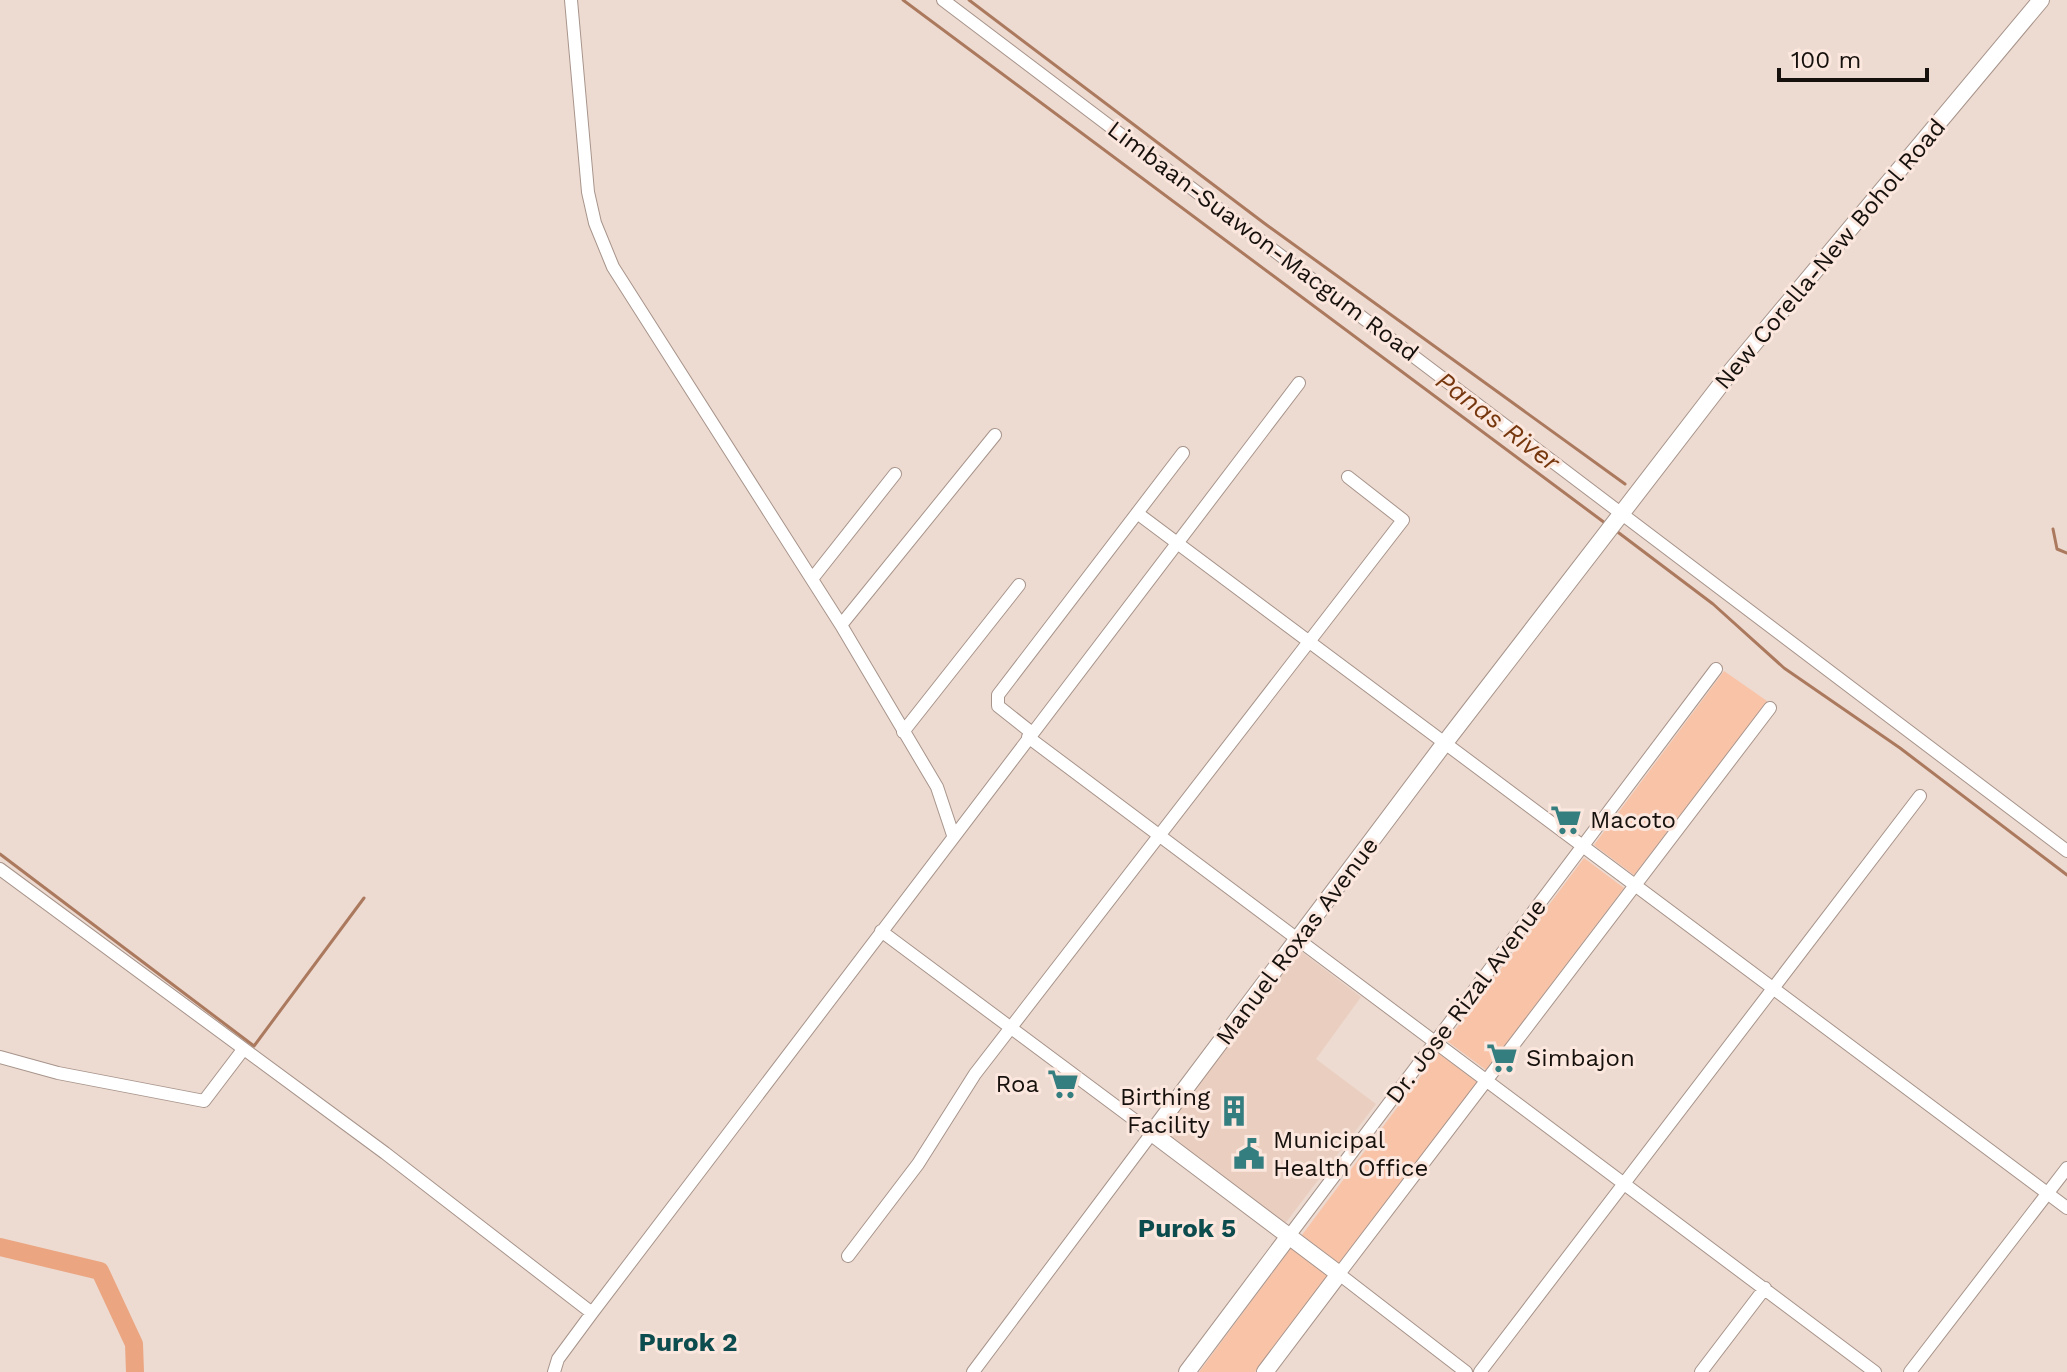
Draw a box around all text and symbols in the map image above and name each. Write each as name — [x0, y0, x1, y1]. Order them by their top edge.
scale bar — [1779, 32, 1927, 82]
text: 100 m — [1791, 46, 1861, 74]
street label: New Corella-New Bohol Road — [1709, 113, 1951, 395]
street label: Limbaan-Suawon-Macgum Road — [1102, 115, 1424, 367]
water label: Panas River — [1430, 365, 1566, 478]
supermarket icon: Macoto — [1549, 803, 1583, 837]
place label: Macoto — [1590, 806, 1676, 834]
street label: Manuel Roxas Avenue — [1210, 832, 1384, 1050]
street label: Dr. Jose Rizal Avenue — [1380, 893, 1552, 1109]
supermarket icon: Simbajon — [1485, 1041, 1519, 1075]
place label: Simbajon — [1526, 1044, 1635, 1072]
supermarket icon: Roa — [1046, 1067, 1080, 1101]
place label: Roa — [995, 1070, 1039, 1098]
place label: Birthing Facility — [1120, 1083, 1211, 1139]
building icon: Birthing Facility — [1217, 1094, 1251, 1128]
place label: Municipal Health Office — [1273, 1126, 1428, 1182]
public building icon: Municipal Health Office — [1232, 1137, 1266, 1171]
district label: Purok 5 — [1138, 1213, 1236, 1243]
district label: Purok 2 — [639, 1327, 737, 1357]

